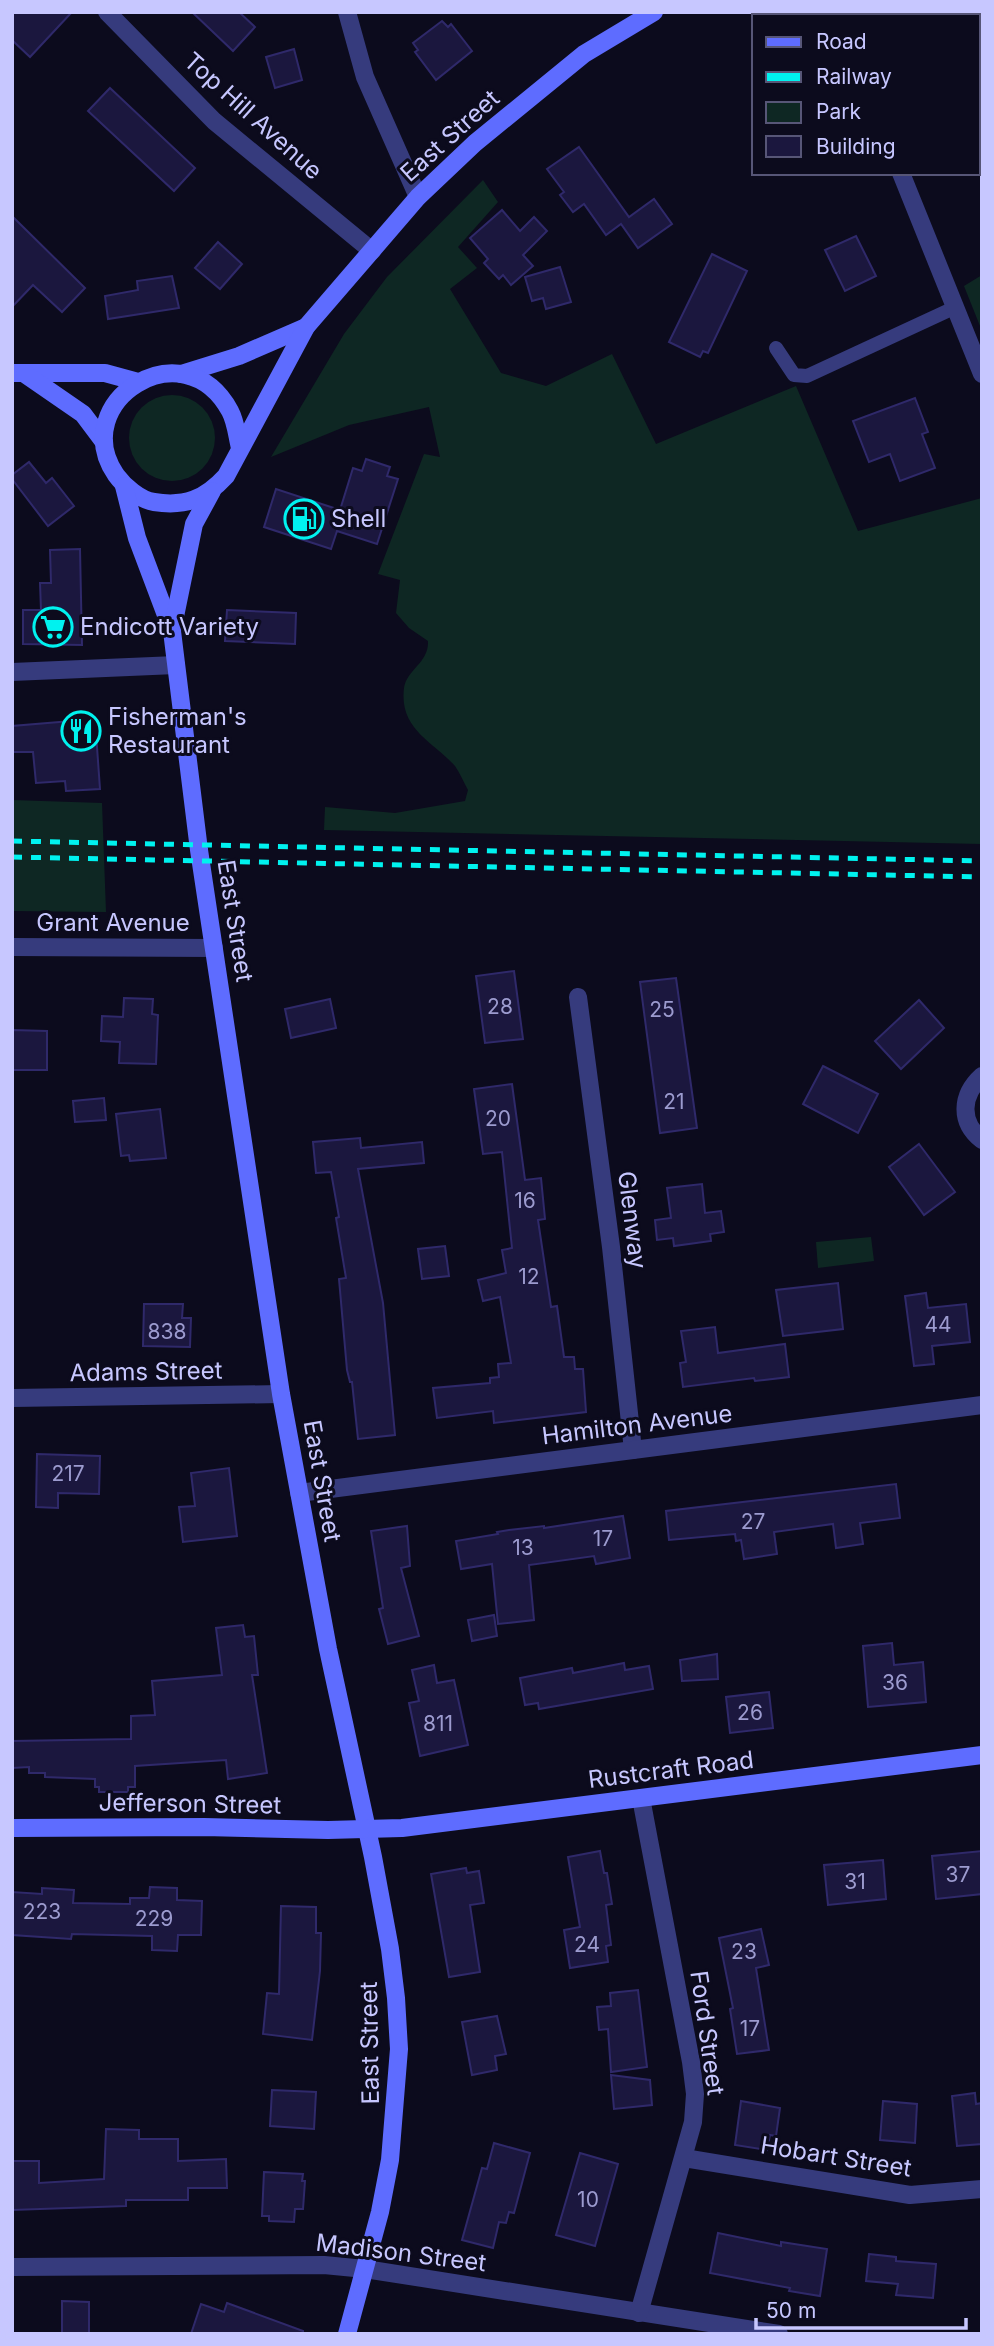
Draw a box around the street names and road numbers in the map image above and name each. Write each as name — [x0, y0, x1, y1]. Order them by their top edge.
street label: Top Hill Avenue — [178, 46, 328, 185]
street label: East Street — [394, 84, 505, 188]
street label: East Street — [212, 858, 259, 984]
street label: Grant Avenue — [36, 908, 190, 937]
street label: Glenway — [612, 1169, 653, 1270]
street label: Adams Street — [69, 1356, 223, 1387]
street label: Hamilton Avenue — [540, 1398, 734, 1451]
street label: East Street — [298, 1418, 347, 1544]
street label: Rustcraft Road — [586, 1745, 755, 1794]
street label: Jefferson Street — [98, 1787, 282, 1820]
street label: Ford Street — [684, 1969, 731, 2097]
street label: East Street — [354, 1981, 385, 2105]
street label: Hobart Street — [759, 2130, 914, 2183]
street label: Madison Street — [314, 2228, 488, 2277]

